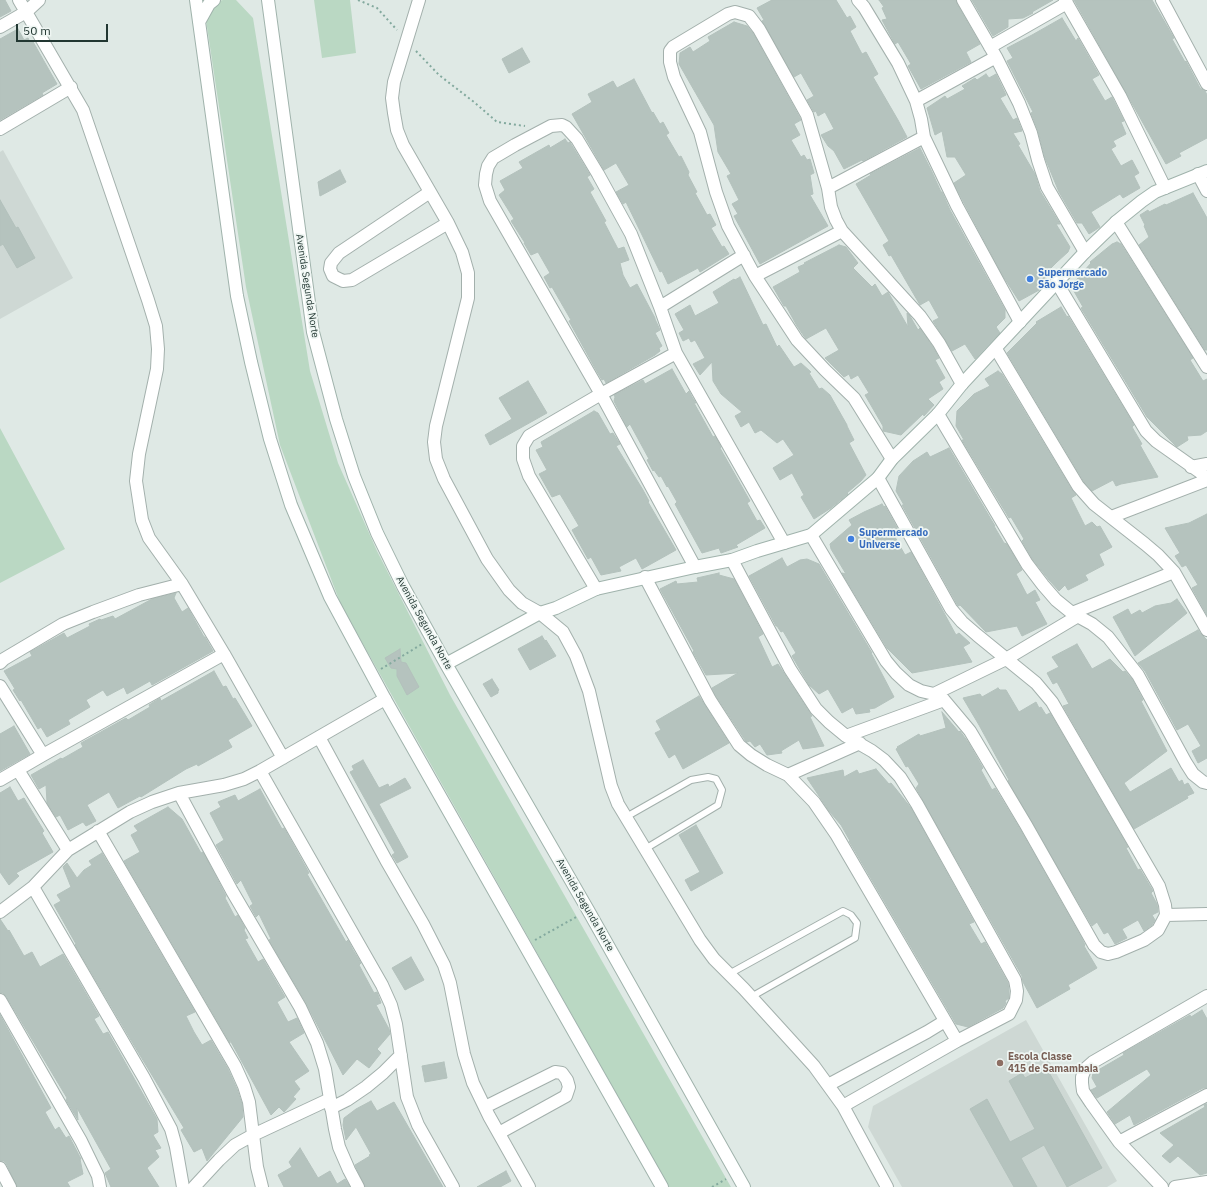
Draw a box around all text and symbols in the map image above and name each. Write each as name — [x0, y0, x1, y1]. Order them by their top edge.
scale bar — [18, 16, 110, 42]
text: 50 m — [23, 23, 51, 38]
street label: Avenida Segunda Norte — [293, 233, 321, 339]
place label: Supermercado São Jorge — [1038, 267, 1107, 290]
marker: Supermercado São Jorge — [1025, 274, 1035, 284]
place label: Supermercado Universe — [859, 527, 928, 550]
marker: Supermercado Universe — [846, 534, 856, 544]
street label: Avenida Segunda Norte — [393, 574, 455, 672]
street label: Avenida Segunda Norte — [554, 857, 616, 953]
place label: Escola Classe 415 de Samambaia — [1008, 1051, 1098, 1074]
marker: Escola Classe 415 de Samambaia — [995, 1058, 1005, 1068]

